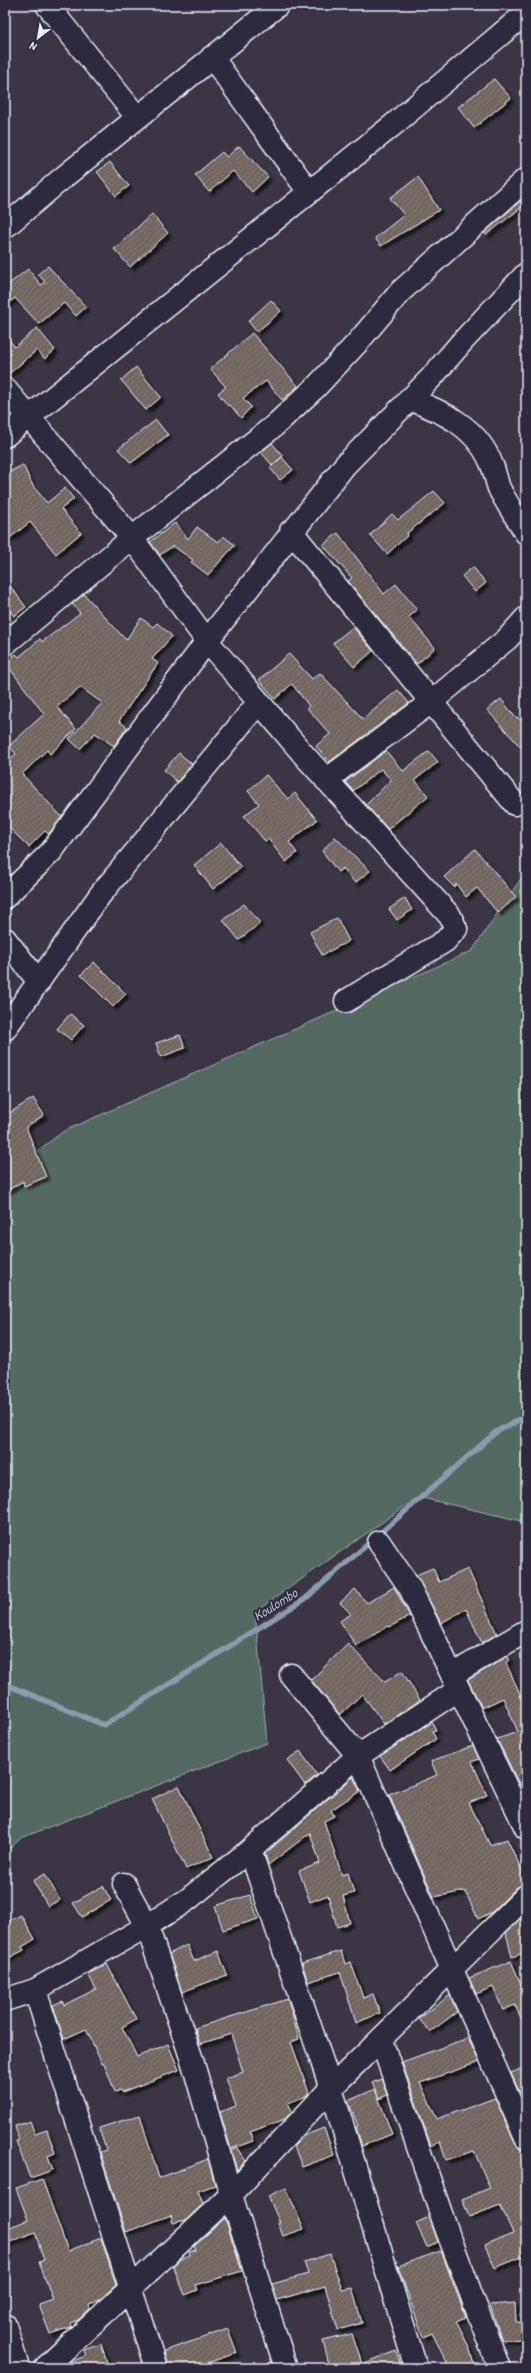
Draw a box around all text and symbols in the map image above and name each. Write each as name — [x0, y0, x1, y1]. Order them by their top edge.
north arrow — [18, 18, 58, 58]
text: N — [27, 39, 39, 54]
water label: Koulombo — [249, 1582, 302, 1625]

